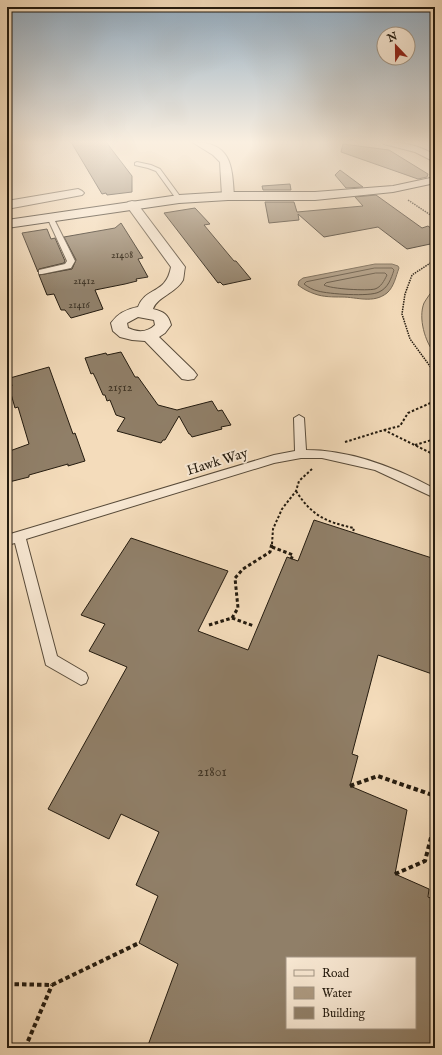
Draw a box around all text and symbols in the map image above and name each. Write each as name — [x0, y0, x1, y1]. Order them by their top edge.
north arrow — [376, 26, 416, 66]
text: N — [385, 29, 400, 46]
house number: 21408 — [111, 249, 133, 262]
house number: 21412 — [73, 275, 95, 288]
house number: 21416 — [68, 299, 90, 312]
house number: 21512 — [108, 380, 133, 395]
street label: Hawk Way — [185, 444, 250, 480]
house number: 21801 — [197, 763, 227, 781]
legend — [286, 957, 416, 1029]
text: Road — [322, 966, 350, 981]
text: Water — [322, 986, 353, 1001]
text: Building — [322, 1006, 366, 1021]

